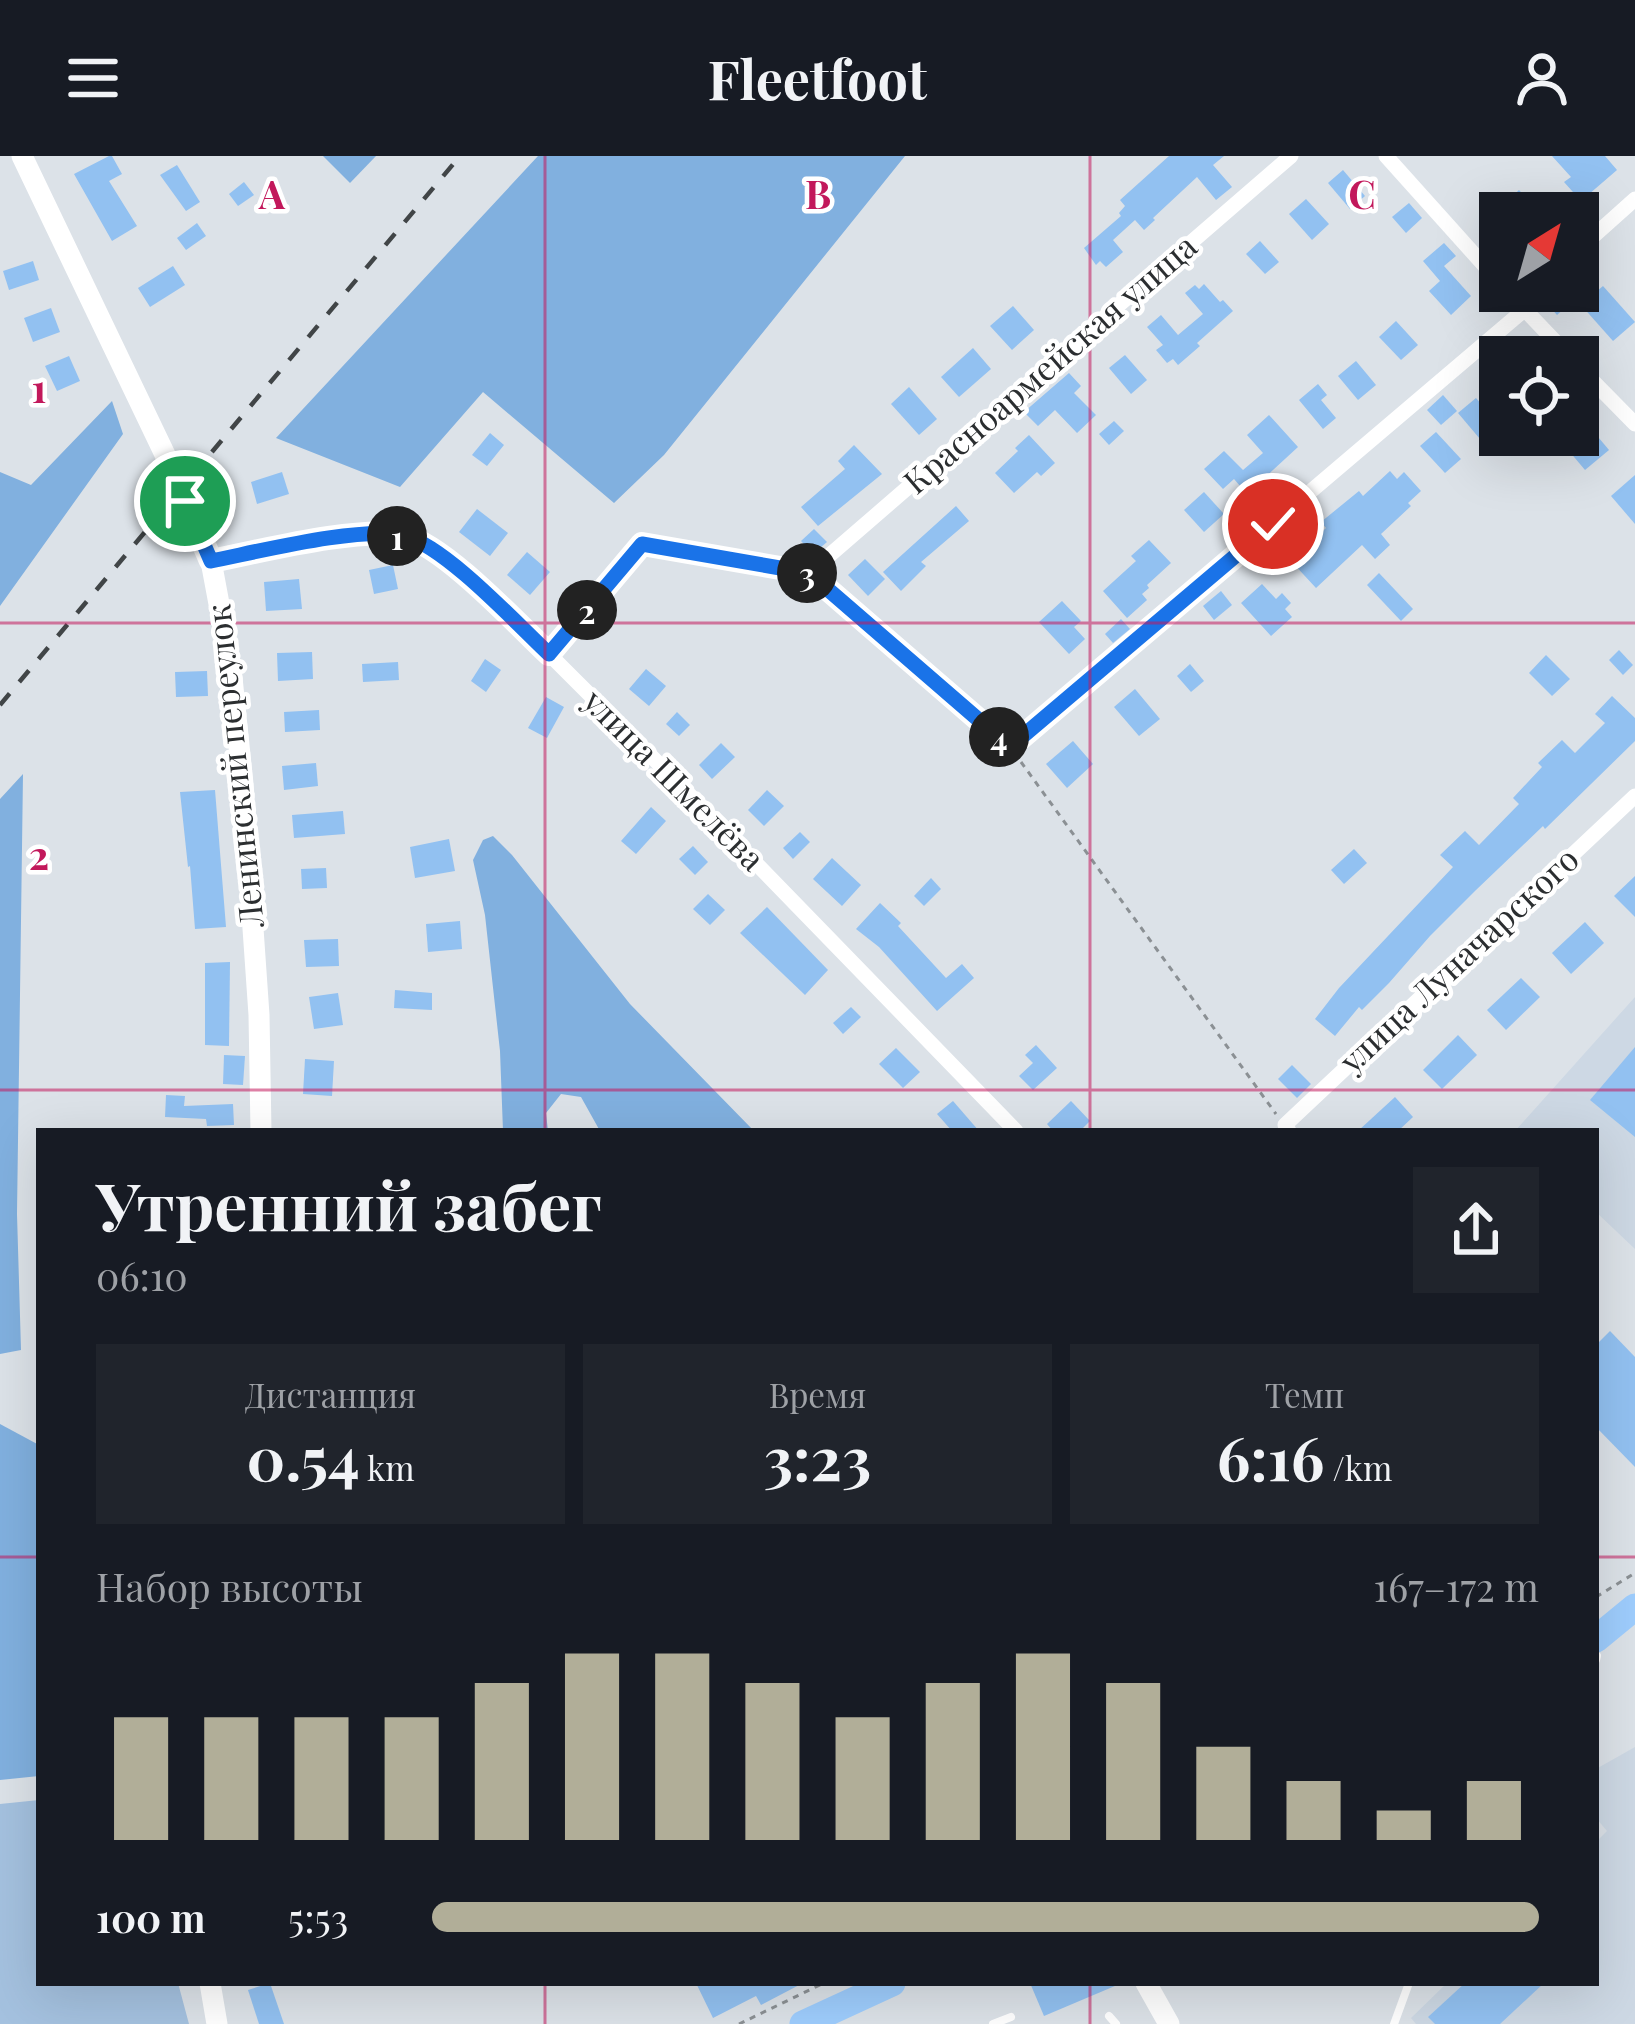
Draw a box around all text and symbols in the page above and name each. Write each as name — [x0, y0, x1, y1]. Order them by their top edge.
text: Fleetfoot — [708, 42, 927, 114]
icon: menu — [60, 45, 126, 111]
icon: person — [1509, 45, 1575, 111]
text: A — [258, 167, 286, 219]
text: B — [805, 167, 831, 219]
text: C — [1348, 167, 1376, 219]
north arrow — [1479, 192, 1599, 312]
map controls — [1479, 192, 1599, 456]
street label: Красноармейская улица — [893, 223, 1205, 502]
button: locate — [1479, 336, 1599, 456]
text: 1 — [32, 361, 46, 413]
pin — [134, 450, 236, 552]
icon: arrive — [152, 468, 218, 534]
pin — [1222, 473, 1324, 575]
icon: check — [1240, 491, 1306, 557]
pin: 1 — [367, 506, 427, 566]
text: 1 — [391, 514, 403, 558]
pin: 3 — [777, 543, 837, 603]
text: 3 — [799, 551, 815, 595]
pin: 2 — [557, 580, 617, 640]
text: 2 — [578, 588, 596, 632]
street label: Ленинский переулок — [194, 602, 272, 931]
street label: улица Шмелёва — [574, 678, 776, 879]
pin: 4 — [969, 707, 1029, 767]
text: 4 — [990, 715, 1008, 759]
text: 2 — [29, 828, 49, 880]
street label: улица Луначарского — [1328, 836, 1587, 1082]
text: Утренний забег — [96, 1160, 602, 1248]
button: share — [1413, 1167, 1539, 1293]
text: 06:10 — [96, 1249, 188, 1301]
text: Дистанция — [245, 1372, 416, 1416]
text: Время — [769, 1372, 866, 1416]
text: Темп — [1265, 1372, 1344, 1416]
text: 0.54 — [247, 1416, 360, 1496]
text: 3:23 — [764, 1416, 871, 1496]
text: 6:16 — [1217, 1416, 1324, 1496]
text: km — [360, 1445, 414, 1489]
text: /km — [1324, 1445, 1392, 1489]
text: Набор высоты — [96, 1560, 363, 1612]
text: 167–172 m — [1373, 1560, 1539, 1612]
text: 100 m — [96, 1891, 206, 1943]
text: 5:53 — [288, 1891, 348, 1943]

